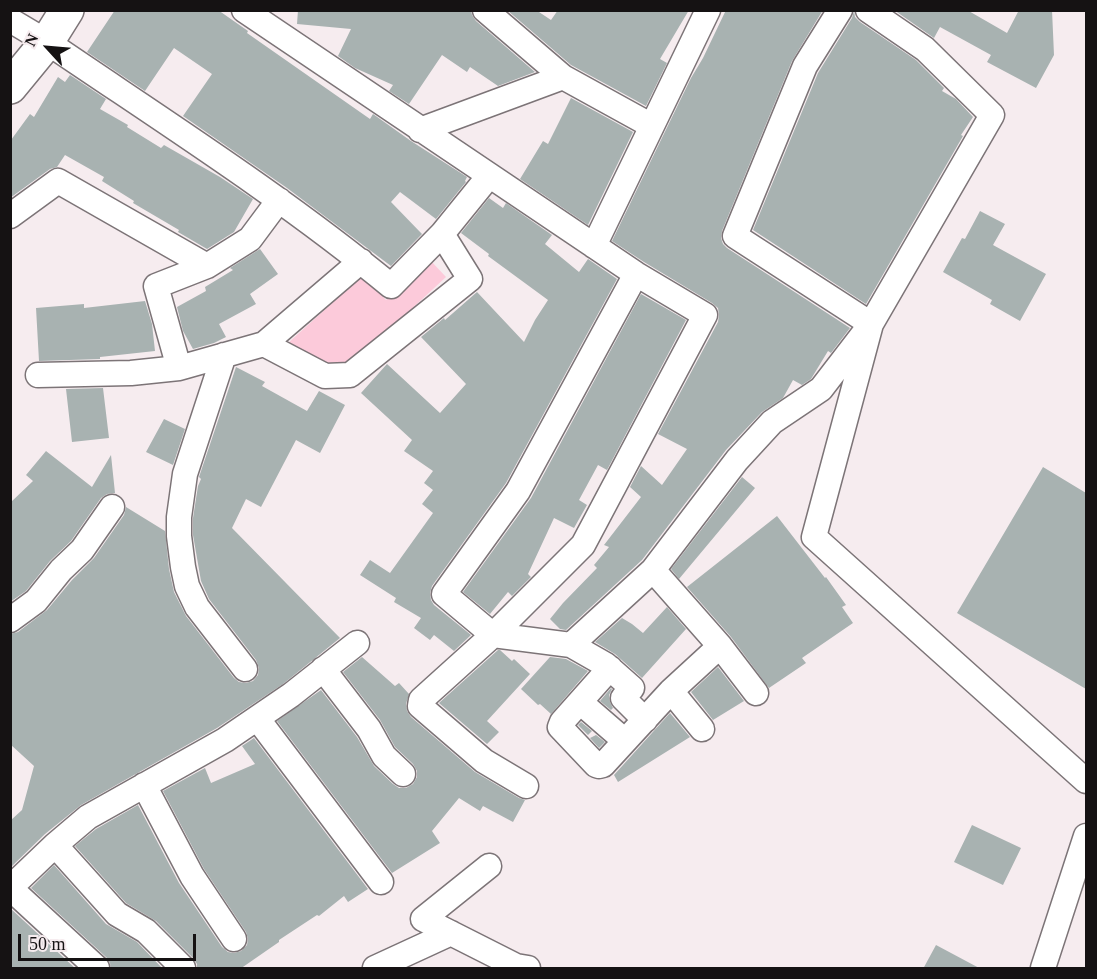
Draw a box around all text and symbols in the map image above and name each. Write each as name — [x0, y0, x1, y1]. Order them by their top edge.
north arrow — [18, 18, 78, 78]
text: N — [21, 31, 42, 49]
scale bar — [21, 922, 200, 960]
text: 50 m — [29, 934, 66, 954]

